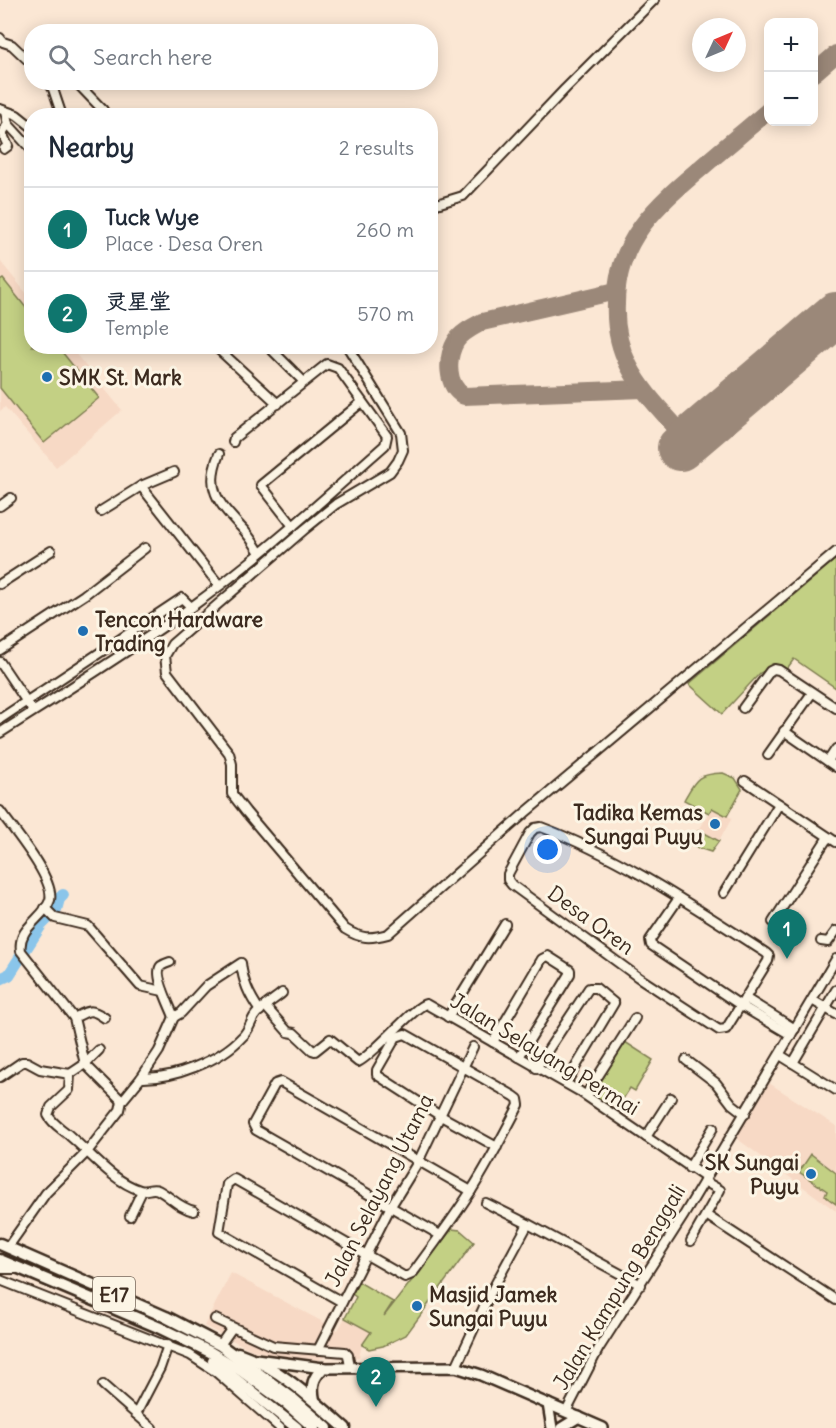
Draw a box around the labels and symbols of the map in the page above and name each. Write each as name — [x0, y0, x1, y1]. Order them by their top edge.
north arrow — [692, 18, 746, 72]
place label: SMK St. Mark — [59, 364, 182, 391]
marker: SMK St. Mark — [40, 370, 54, 384]
place label: Tencon Hardware Trading — [95, 606, 263, 657]
marker: Tencon Hardware Trading — [76, 624, 90, 638]
place label: Tadika Kemas Sungai Puyu — [573, 799, 703, 850]
marker: Tadika Kemas Sungai Puyu — [708, 817, 722, 831]
your location — [533, 835, 562, 864]
street label: Desa Oren — [542, 880, 640, 960]
pin: 1 — [768, 910, 806, 959]
street label: Jalan Selayang Permai — [446, 987, 644, 1121]
street label: Jalan Selayang Utama — [319, 1089, 439, 1291]
place label: SK Sungai Puyu — [705, 1149, 799, 1200]
marker: SK Sungai Puyu — [804, 1167, 818, 1181]
street label: Jalan Kampung Benggali — [547, 1179, 691, 1395]
road number: E17 — [93, 1277, 135, 1311]
place label: Masjid Jamek Sungai Puyu — [429, 1281, 558, 1332]
marker: Masjid Jamek Sungai Puyu — [410, 1299, 424, 1313]
pin: 2 — [356, 1358, 395, 1407]

